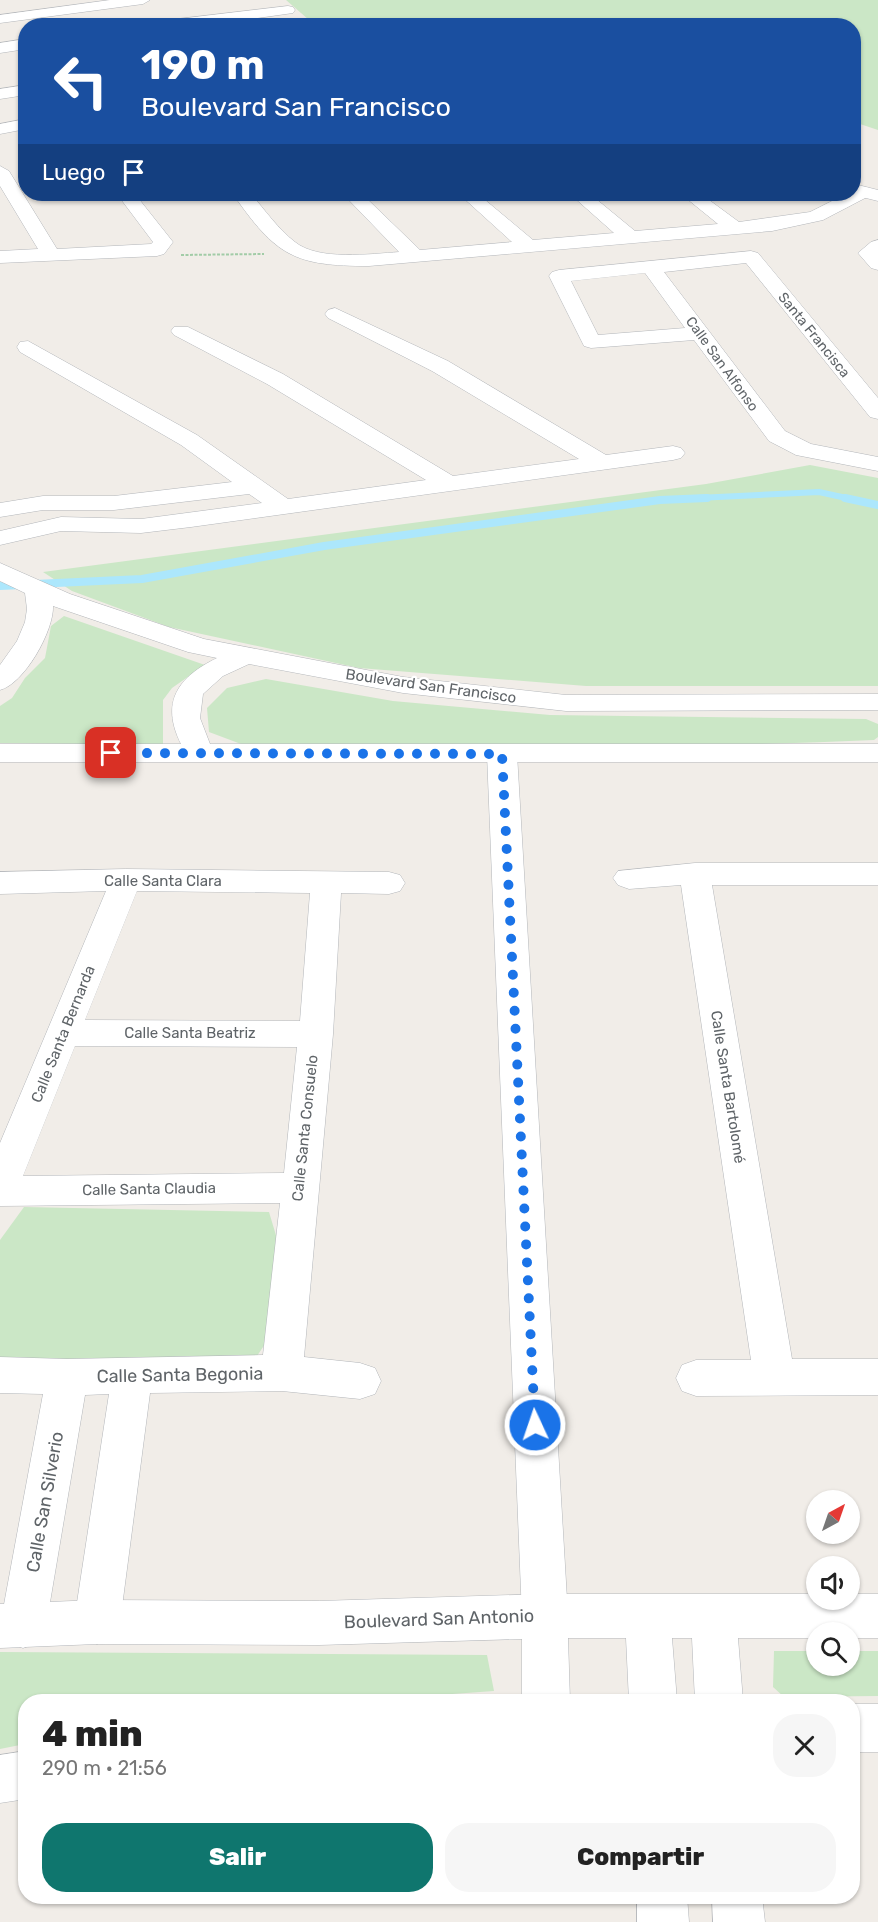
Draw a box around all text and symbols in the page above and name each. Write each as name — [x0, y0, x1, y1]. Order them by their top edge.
text: 190 m — [141, 40, 265, 90]
icon: left — [42, 42, 120, 120]
text: Boulevard San Francisco — [141, 91, 451, 123]
icon: arrive — [117, 156, 150, 189]
text: Luego — [42, 159, 105, 186]
street label: Santa Francisca — [774, 289, 854, 381]
street label: Calle San Alfonso — [682, 313, 762, 415]
street label: Boulevard San Francisco — [344, 665, 518, 707]
pin — [85, 727, 136, 778]
icon: arrive — [94, 736, 127, 769]
street label: Calle Santa Clara — [104, 872, 222, 890]
street label: Calle Santa Bernarda — [27, 963, 99, 1105]
street label: Calle Santa Bartolomé — [707, 1009, 749, 1165]
street label: Calle Santa Beatriz — [124, 1024, 256, 1042]
street label: Calle Santa Consuelo — [288, 1054, 322, 1202]
street label: Calle Santa Claudia — [82, 1179, 216, 1199]
street label: Calle Santa Begonia — [96, 1363, 264, 1387]
position arrow — [503, 1393, 567, 1457]
street label: Calle San Silverio — [22, 1430, 68, 1574]
north arrow — [806, 1490, 860, 1544]
map controls — [806, 1490, 860, 1676]
button: sound — [806, 1556, 860, 1610]
street label: Boulevard San Antonio — [343, 1605, 535, 1633]
button: search — [806, 1622, 860, 1676]
text: 4 min — [42, 1712, 143, 1755]
button: close — [773, 1714, 836, 1777]
text: 290 m · 21:56 — [42, 1756, 167, 1780]
button: Salir — [42, 1823, 433, 1892]
button: Compartir — [445, 1823, 836, 1892]

